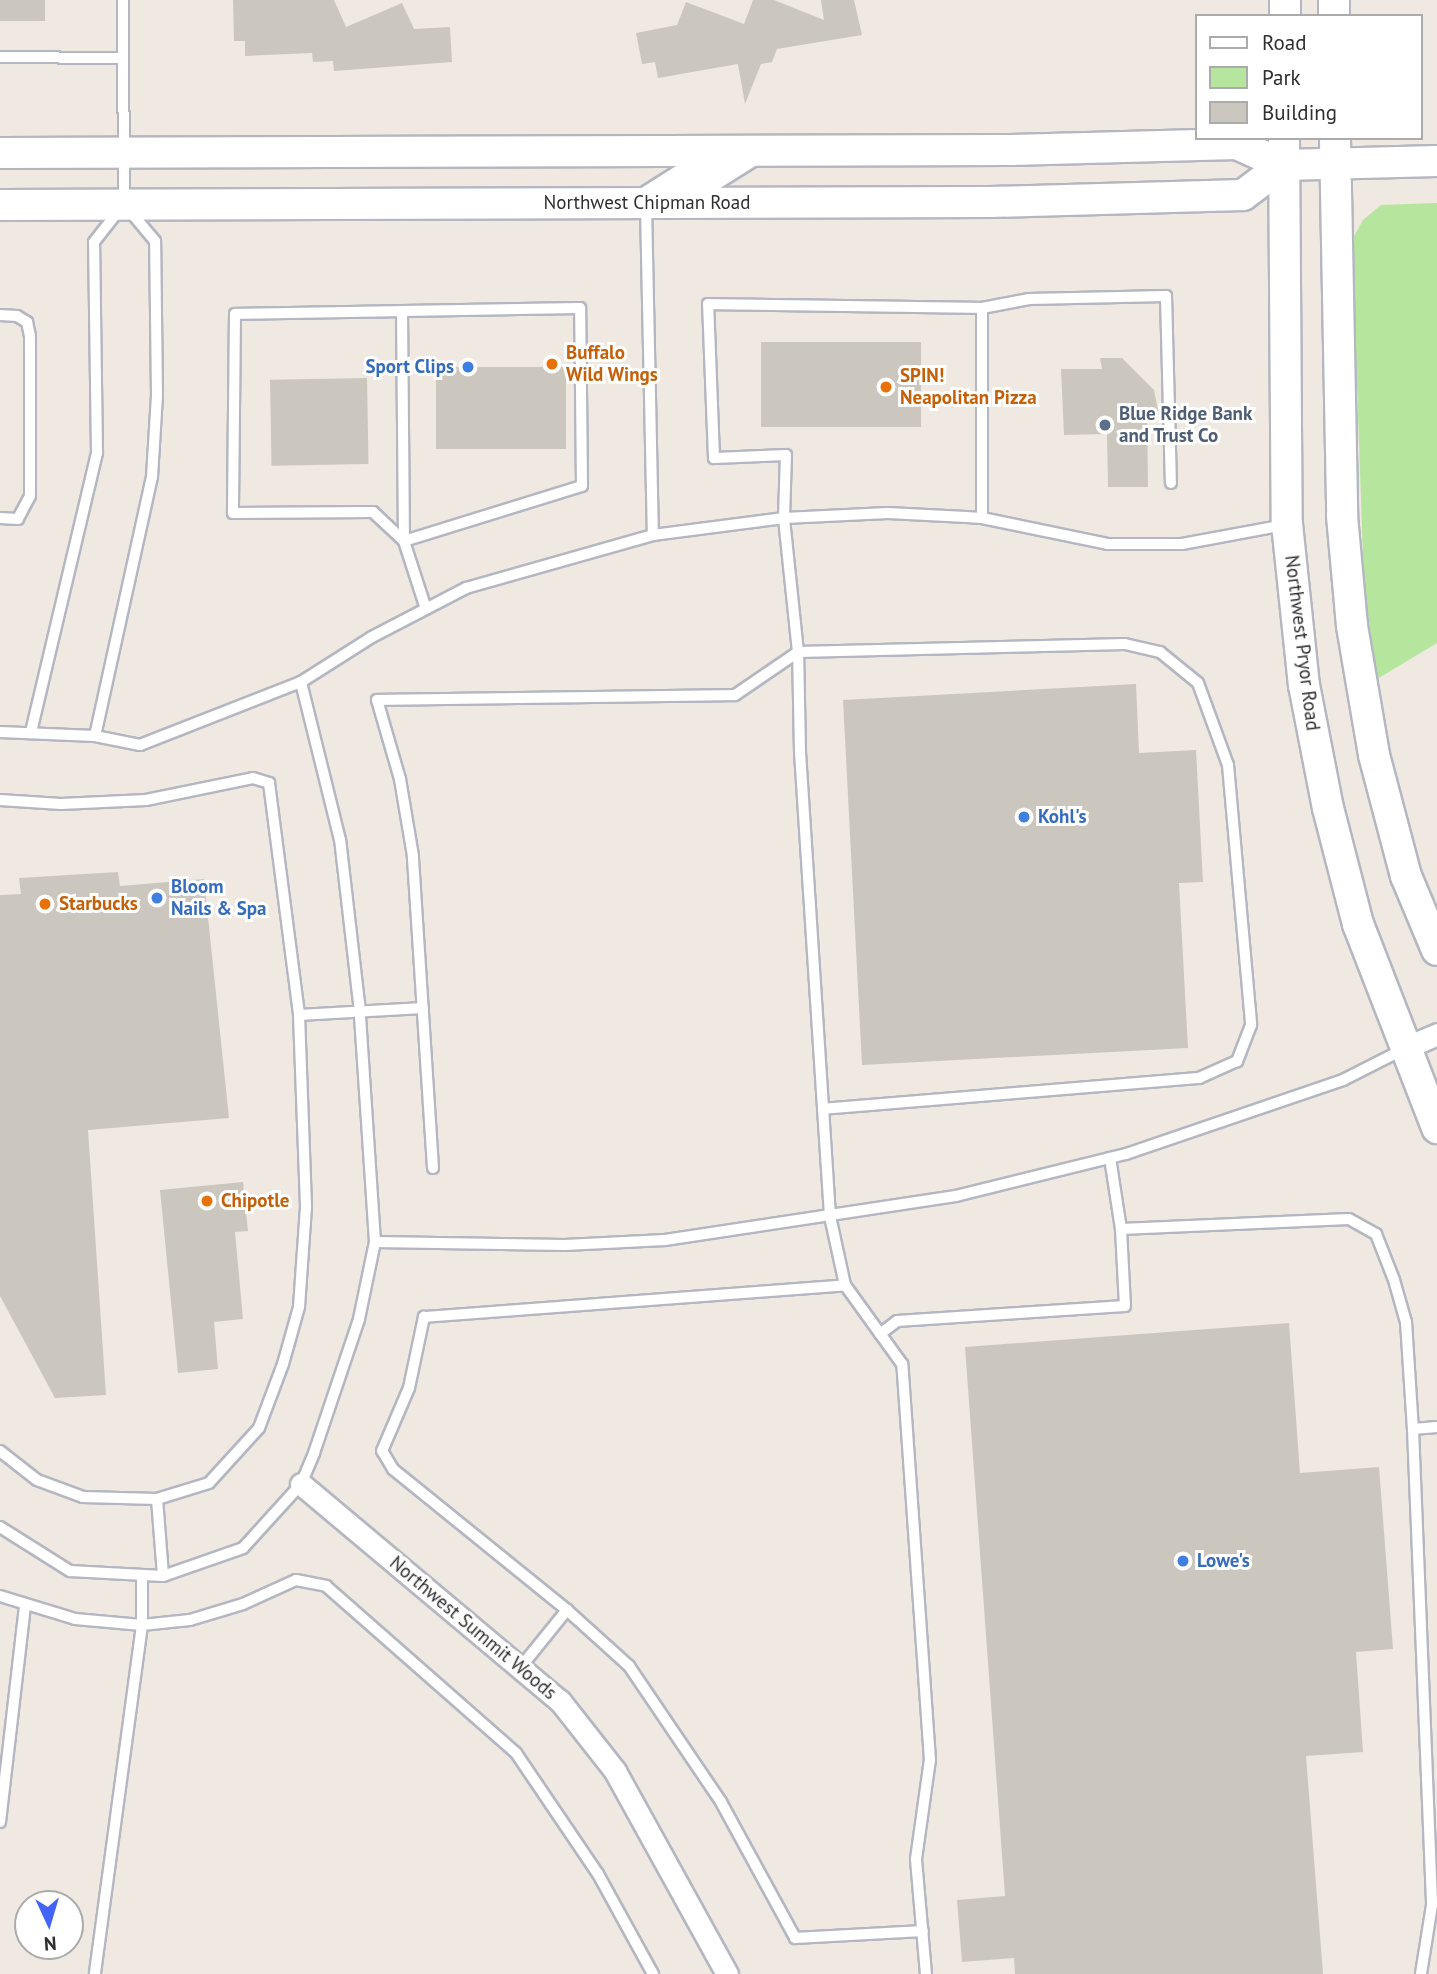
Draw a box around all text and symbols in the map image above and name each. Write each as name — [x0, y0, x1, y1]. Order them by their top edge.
legend — [1196, 14, 1423, 140]
text: Road — [1262, 29, 1306, 56]
text: Park — [1262, 64, 1301, 91]
text: Building — [1262, 99, 1337, 126]
street label: Northwest Chipman Road — [544, 192, 750, 214]
place label: Buffalo Wild Wings — [566, 342, 658, 386]
place label: Sport Clips — [365, 356, 454, 378]
marker: Buffalo Wild Wings — [544, 356, 560, 372]
marker: Sport Clips — [460, 359, 476, 375]
place label: SPIN! Neapolitan Pizza — [900, 365, 1037, 409]
marker: SPIN! Neapolitan Pizza — [878, 379, 894, 395]
place label: Blue Ridge Bank and Trust Co — [1119, 403, 1252, 447]
marker: Blue Ridge Bank and Trust Co — [1097, 417, 1113, 433]
street label: Northwest Pryor Road — [1280, 554, 1324, 732]
place label: Kohl's — [1038, 806, 1086, 828]
marker: Kohl's — [1016, 809, 1032, 825]
place label: Bloom Nails & Spa — [171, 876, 266, 920]
marker: Bloom Nails & Spa — [149, 890, 165, 906]
place label: Starbucks — [59, 893, 138, 915]
marker: Starbucks — [37, 896, 53, 912]
place label: Chipotle — [221, 1190, 289, 1212]
marker: Chipotle — [199, 1193, 215, 1209]
place label: Lowe's — [1197, 1550, 1250, 1572]
street label: Northwest Summit Woods — [385, 1551, 561, 1705]
marker: Lowe's — [1175, 1553, 1191, 1569]
north arrow — [14, 1890, 84, 1960]
text: N — [43, 1932, 57, 1956]

